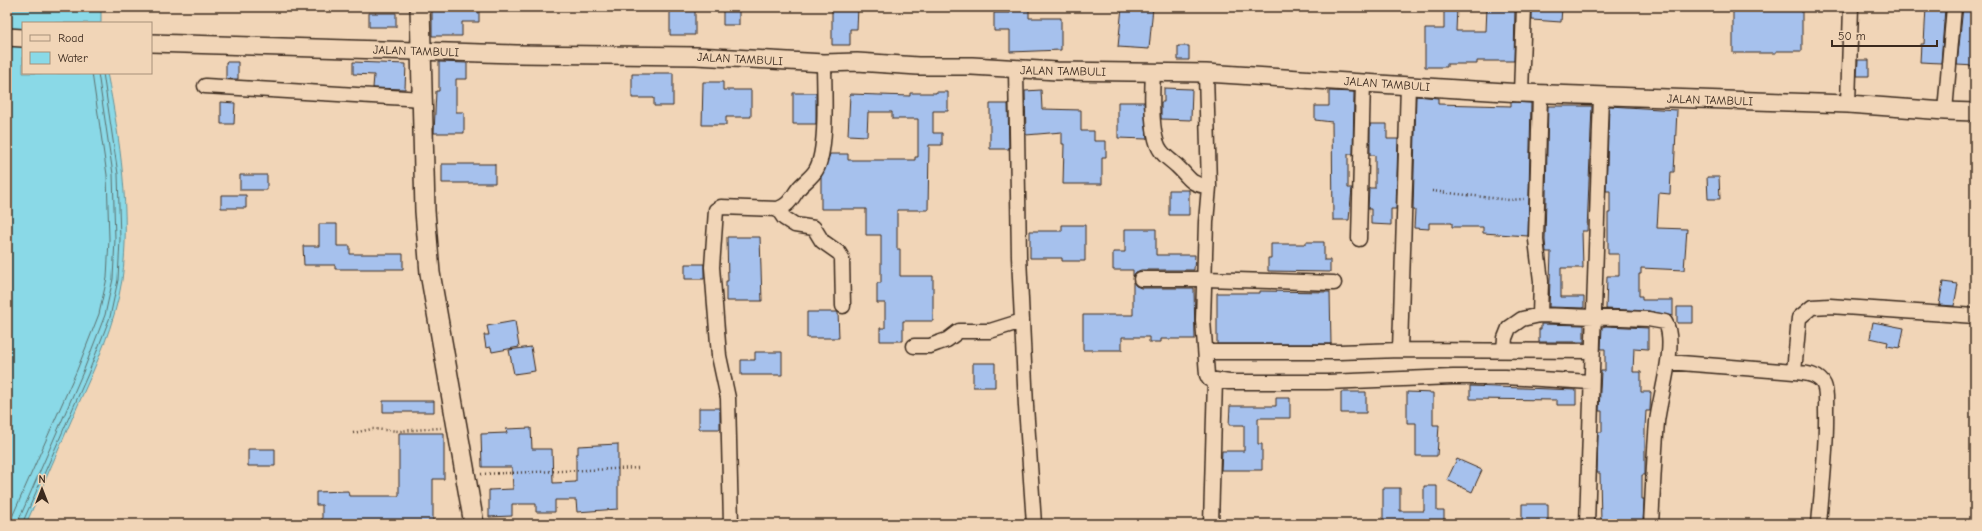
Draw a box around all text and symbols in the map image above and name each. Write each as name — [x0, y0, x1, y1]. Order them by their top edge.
legend — [22, 22, 152, 74]
scale bar — [1832, 22, 1937, 48]
text: 50 m — [1838, 29, 1866, 43]
text: Road — [58, 31, 84, 45]
street label: JALAN TAMBULI — [373, 43, 460, 60]
street label: JALAN TAMBULI — [697, 50, 784, 68]
text: Water — [58, 51, 88, 65]
street label: JALAN TAMBULI — [1020, 63, 1106, 79]
street label: JALAN TAMBULI — [1344, 74, 1431, 94]
street label: JALAN TAMBULI — [1667, 92, 1754, 109]
north arrow — [22, 469, 62, 509]
text: N — [38, 473, 46, 486]

